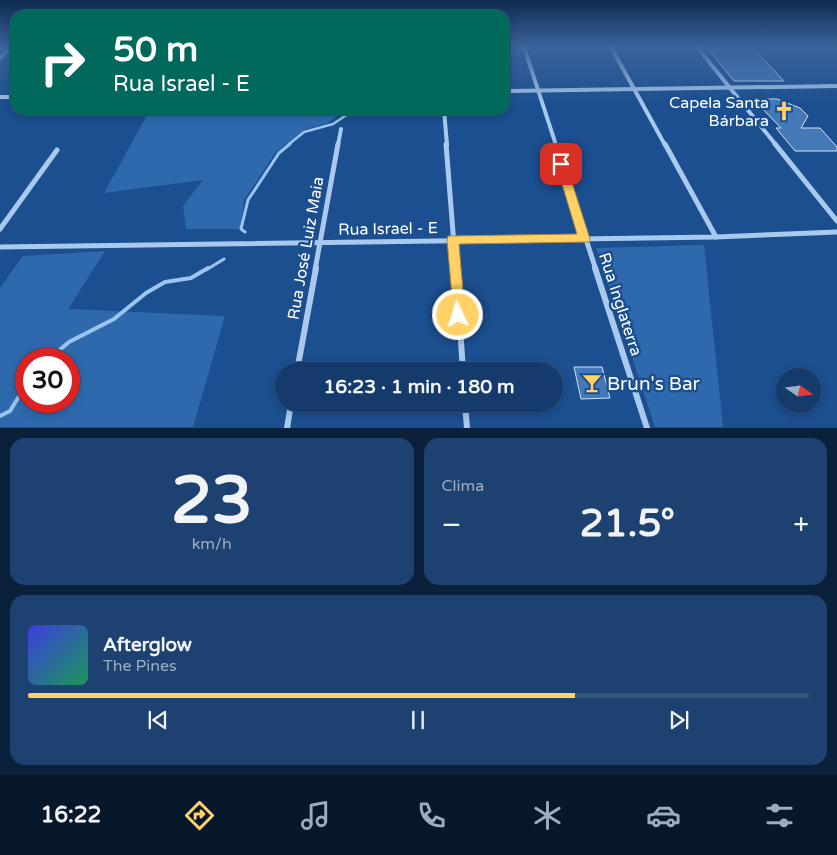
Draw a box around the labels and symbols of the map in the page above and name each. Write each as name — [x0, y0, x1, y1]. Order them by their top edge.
place label: Capela Santa Bárbara — [669, 93, 769, 131]
church icon: Capela Santa Bárbara — [773, 100, 795, 122]
pin — [540, 143, 582, 185]
street label: Rua José Luiz Maia — [284, 175, 328, 321]
street label: Rua Israel - E — [338, 218, 438, 240]
street label: Rua Inglaterra — [594, 250, 646, 359]
position arrow — [431, 288, 483, 340]
speed limit sign: 30 — [15, 348, 80, 413]
north arrow — [776, 368, 821, 412]
bar icon: Brun's Bar — [581, 372, 603, 394]
place label: Brun's Bar — [607, 373, 701, 395]

